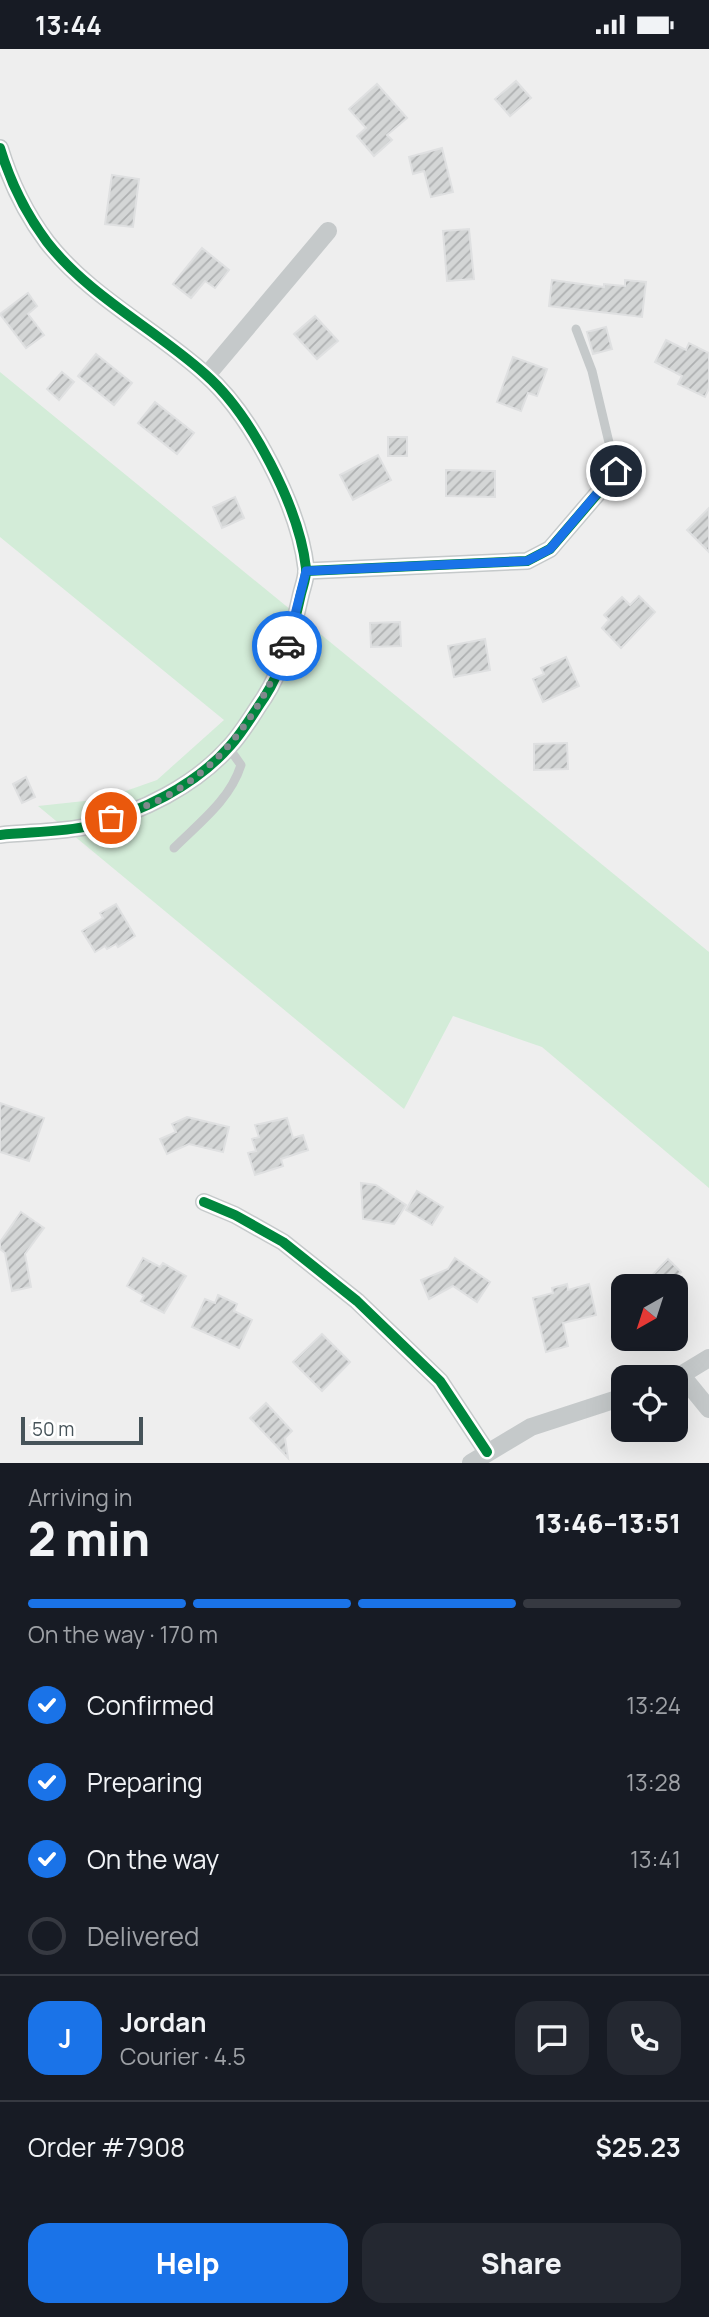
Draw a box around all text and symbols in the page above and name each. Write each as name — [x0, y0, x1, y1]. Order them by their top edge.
text: 13:44 — [35, 7, 102, 43]
pin — [586, 441, 646, 501]
icon: home — [597, 452, 635, 490]
courier — [252, 611, 322, 681]
icon: car — [268, 627, 306, 665]
pin — [81, 788, 141, 848]
icon: bag — [92, 799, 130, 837]
north arrow — [611, 1274, 688, 1351]
map controls — [611, 1274, 688, 1442]
button: locate — [611, 1365, 688, 1442]
scale bar — [21, 1414, 144, 1446]
text: 50 m — [32, 1416, 74, 1442]
text: Arriving in — [28, 1481, 133, 1513]
text: 13:46–13:51 — [535, 1505, 681, 1541]
text: 2 min — [28, 1507, 150, 1570]
text: On the way · 170 m — [28, 1618, 218, 1650]
icon: check — [28, 1686, 66, 1724]
text: Confirmed — [87, 1687, 214, 1723]
text: 13:24 — [626, 1689, 681, 1721]
icon: check — [28, 1763, 66, 1801]
text: Preparing — [87, 1764, 203, 1800]
text: 13:28 — [626, 1766, 681, 1798]
icon: check — [28, 1840, 66, 1878]
text: On the way — [87, 1841, 219, 1877]
text: 13:41 — [630, 1843, 681, 1875]
text: Delivered — [87, 1918, 199, 1954]
button: chat — [515, 2001, 589, 2075]
button: phone — [607, 2001, 681, 2075]
text: Jordan — [120, 2004, 206, 2040]
text: J — [58, 2020, 72, 2056]
text: Courier · 4.5 — [120, 2040, 246, 2072]
text: Order #7908 — [28, 2129, 185, 2165]
text: $25.23 — [595, 2129, 681, 2165]
button: Help — [28, 2223, 348, 2303]
button: Share — [362, 2223, 681, 2303]

